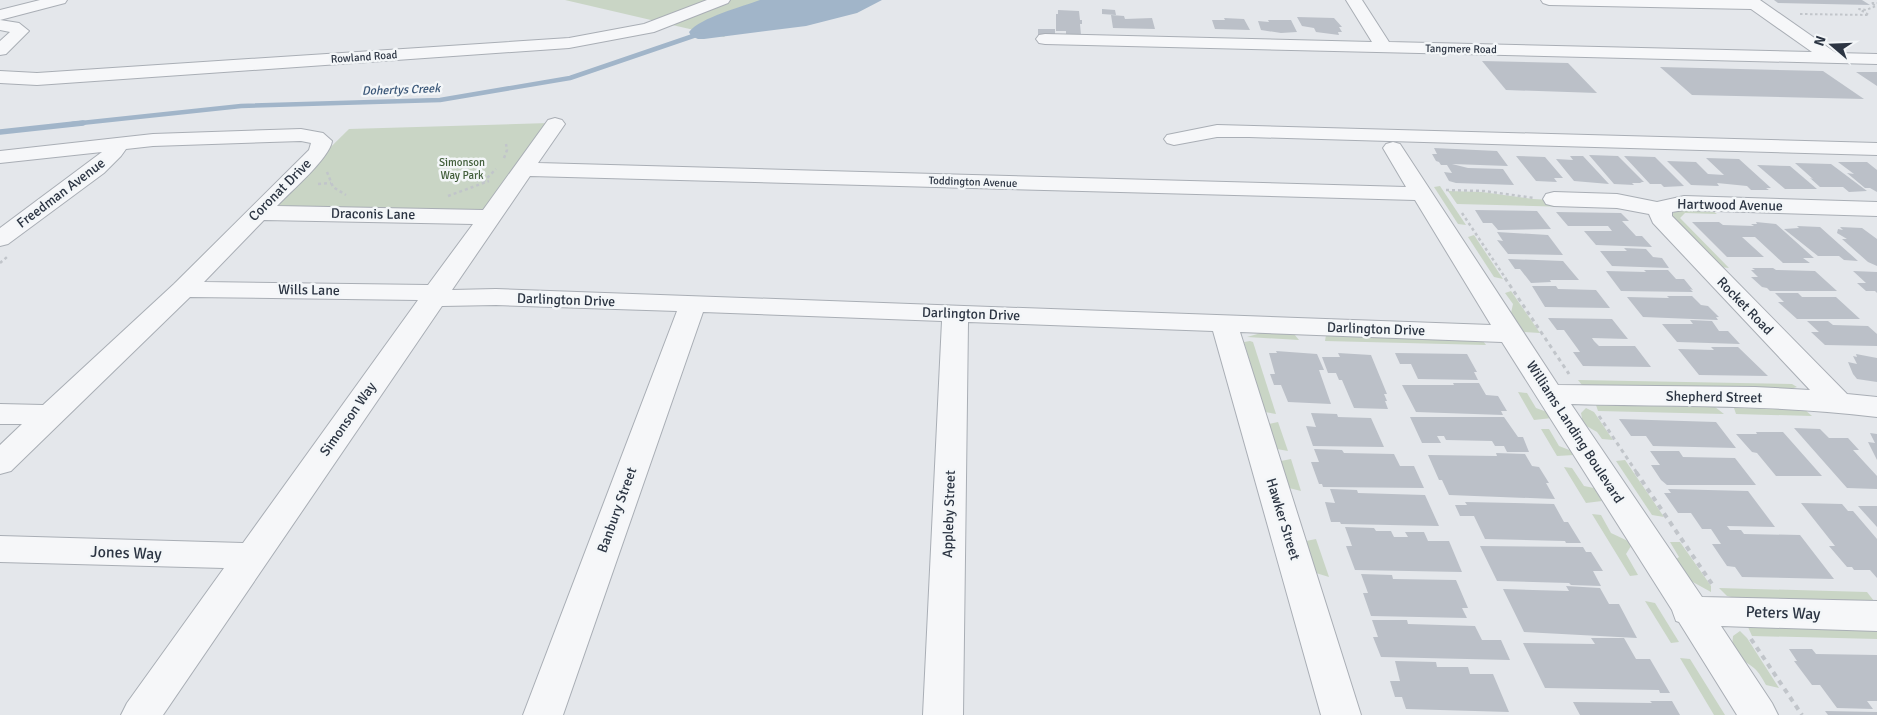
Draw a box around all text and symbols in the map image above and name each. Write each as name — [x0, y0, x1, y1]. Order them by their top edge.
north arrow — [1807, 20, 1857, 70]
text: N — [1811, 34, 1830, 48]
street label: Tangmere Road — [1425, 42, 1497, 56]
street label: Rowland Road — [330, 48, 398, 66]
water label: Dohertys Creek — [362, 81, 441, 99]
street label: Freedman Avenue — [14, 154, 108, 232]
street label: Coronat Drive — [245, 155, 315, 225]
park label: Simonson Way Park — [439, 156, 485, 182]
street label: Toddington Avenue — [928, 174, 1018, 190]
street label: Hartwood Avenue — [1677, 196, 1783, 214]
street label: Draconis Lane — [331, 205, 415, 223]
street label: Rocket Road — [1713, 274, 1777, 338]
street label: Wills Lane — [278, 281, 340, 299]
street label: Darlington Drive — [517, 290, 615, 310]
street label: Darlington Drive — [922, 304, 1020, 324]
street label: Darlington Drive — [1327, 319, 1425, 339]
street label: Williams Landing Boulevard — [1523, 358, 1627, 506]
street label: Simonson Way — [316, 378, 380, 459]
street label: Shepherd Street — [1666, 388, 1762, 406]
street label: Banbury Street — [594, 465, 640, 555]
street label: Appleby Street — [939, 470, 959, 558]
street label: Hawker Street — [1262, 476, 1304, 562]
street label: Jones Way — [90, 542, 162, 564]
street label: Peters Way — [1745, 602, 1821, 624]

